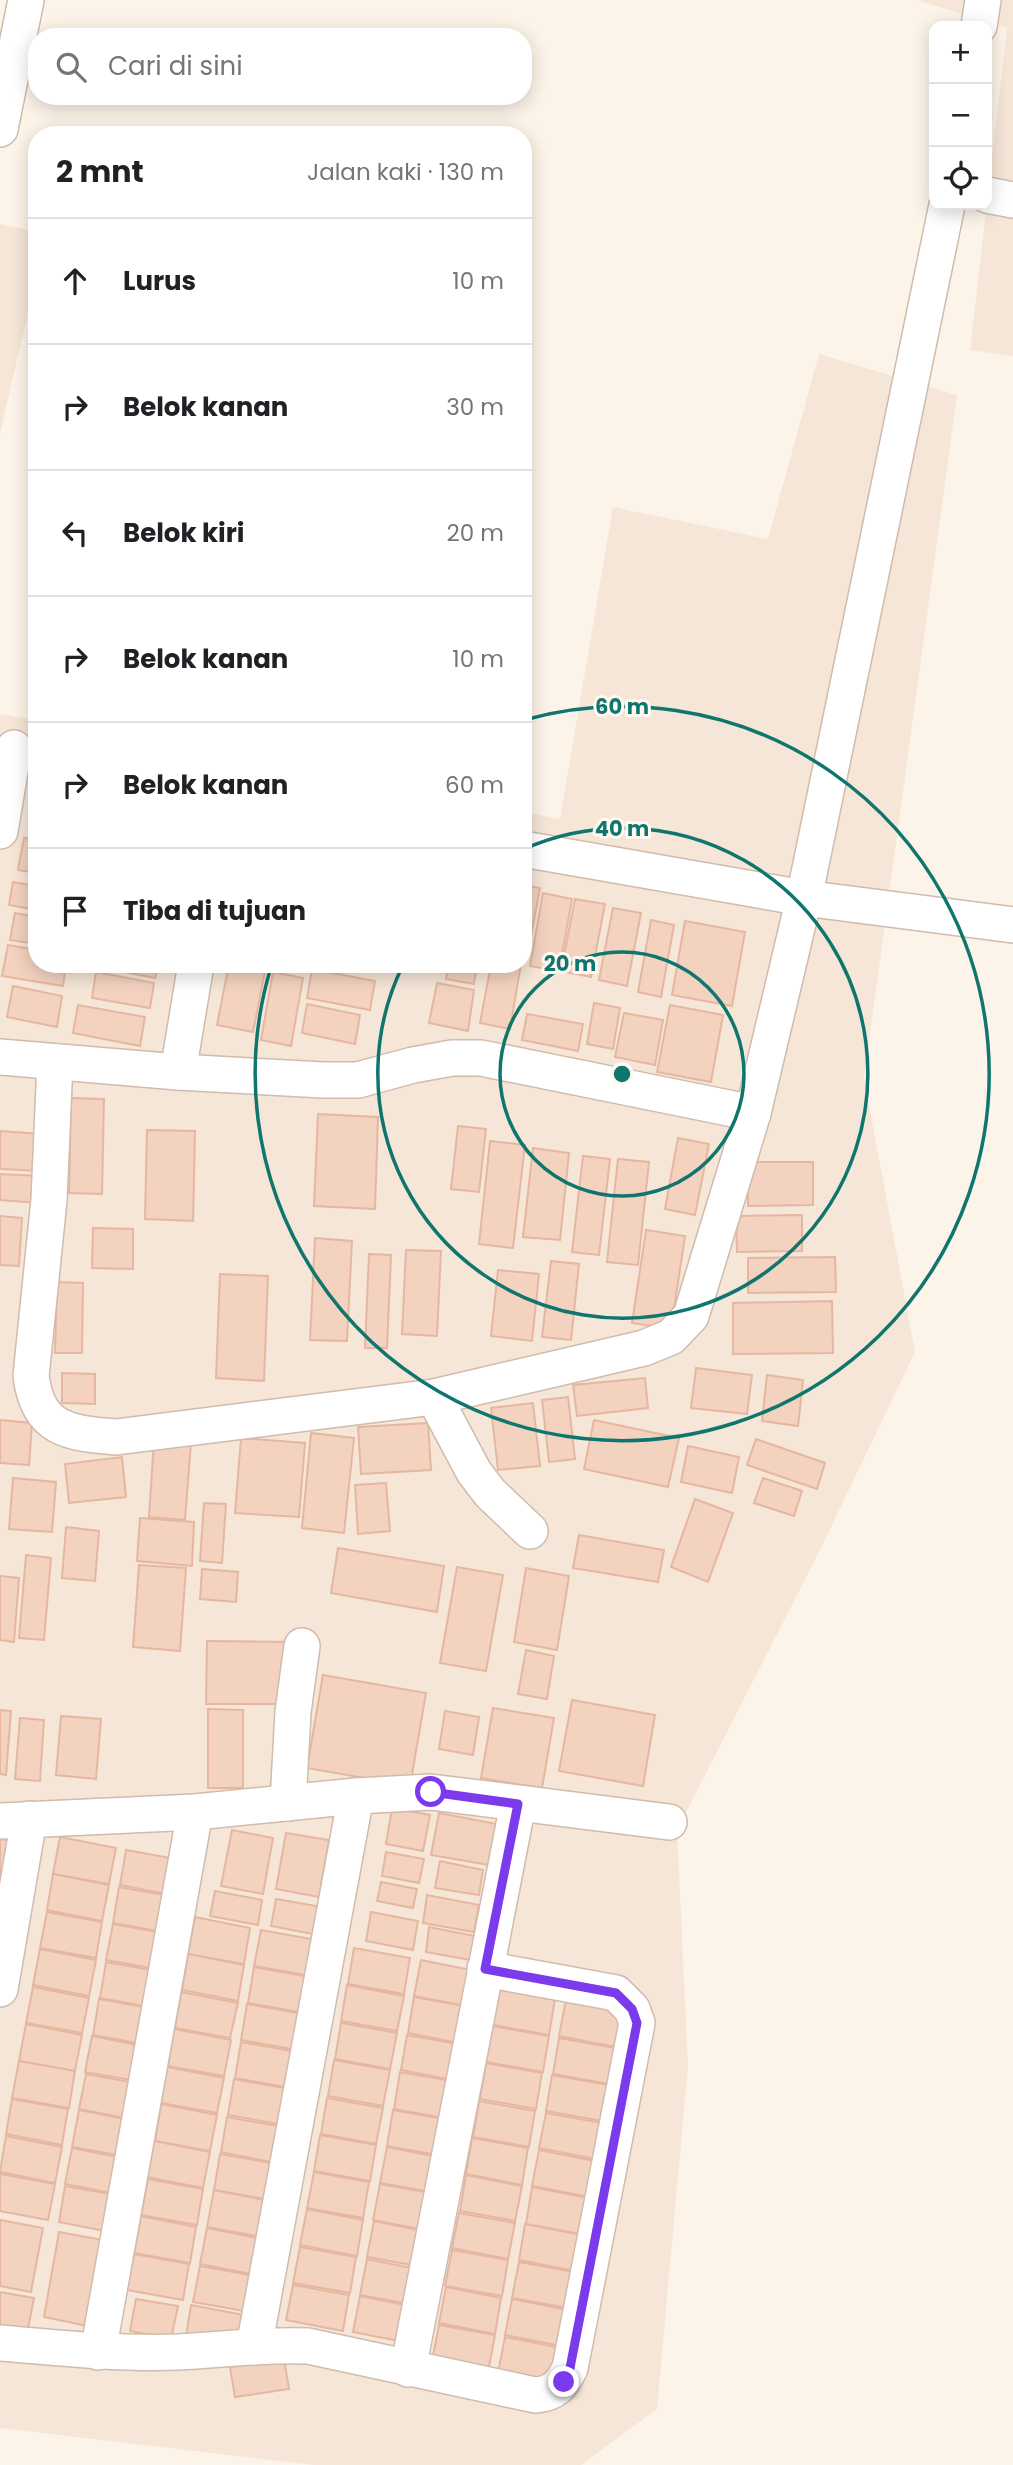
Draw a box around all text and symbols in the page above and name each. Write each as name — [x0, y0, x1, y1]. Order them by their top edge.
map controls — [929, 21, 992, 210]
button: + — [929, 21, 992, 84]
search box — [28, 28, 532, 105]
icon: search — [52, 48, 90, 86]
text: Cari di sini — [108, 48, 243, 84]
button: − — [929, 84, 992, 147]
button: locate — [929, 147, 992, 210]
text: 2 mnt — [56, 150, 144, 193]
text: Jalan kaki · 130 m — [307, 156, 504, 188]
icon: ahead — [56, 262, 94, 300]
text: Lurus — [123, 263, 196, 299]
text: 10 m — [452, 265, 504, 297]
icon: right — [56, 388, 94, 426]
text: Belok kanan — [123, 389, 288, 425]
text: 30 m — [446, 391, 504, 423]
icon: left — [56, 514, 94, 552]
text: Belok kiri — [123, 515, 245, 551]
text: 20 m — [446, 517, 504, 549]
icon: right — [56, 640, 94, 678]
text: Belok kanan — [123, 641, 288, 677]
text: 10 m — [452, 643, 504, 675]
text: 60 m — [595, 692, 649, 721]
icon: right — [56, 766, 94, 804]
text: Belok kanan — [123, 767, 288, 803]
text: 60 m — [445, 769, 504, 801]
text: 40 m — [595, 814, 649, 843]
icon: arrive — [56, 892, 94, 930]
text: Tiba di tujuan — [123, 893, 306, 929]
text: 20 m — [544, 949, 596, 978]
centre of rings — [610, 1062, 634, 1086]
route start — [415, 1776, 446, 1807]
route end — [548, 2366, 579, 2397]

